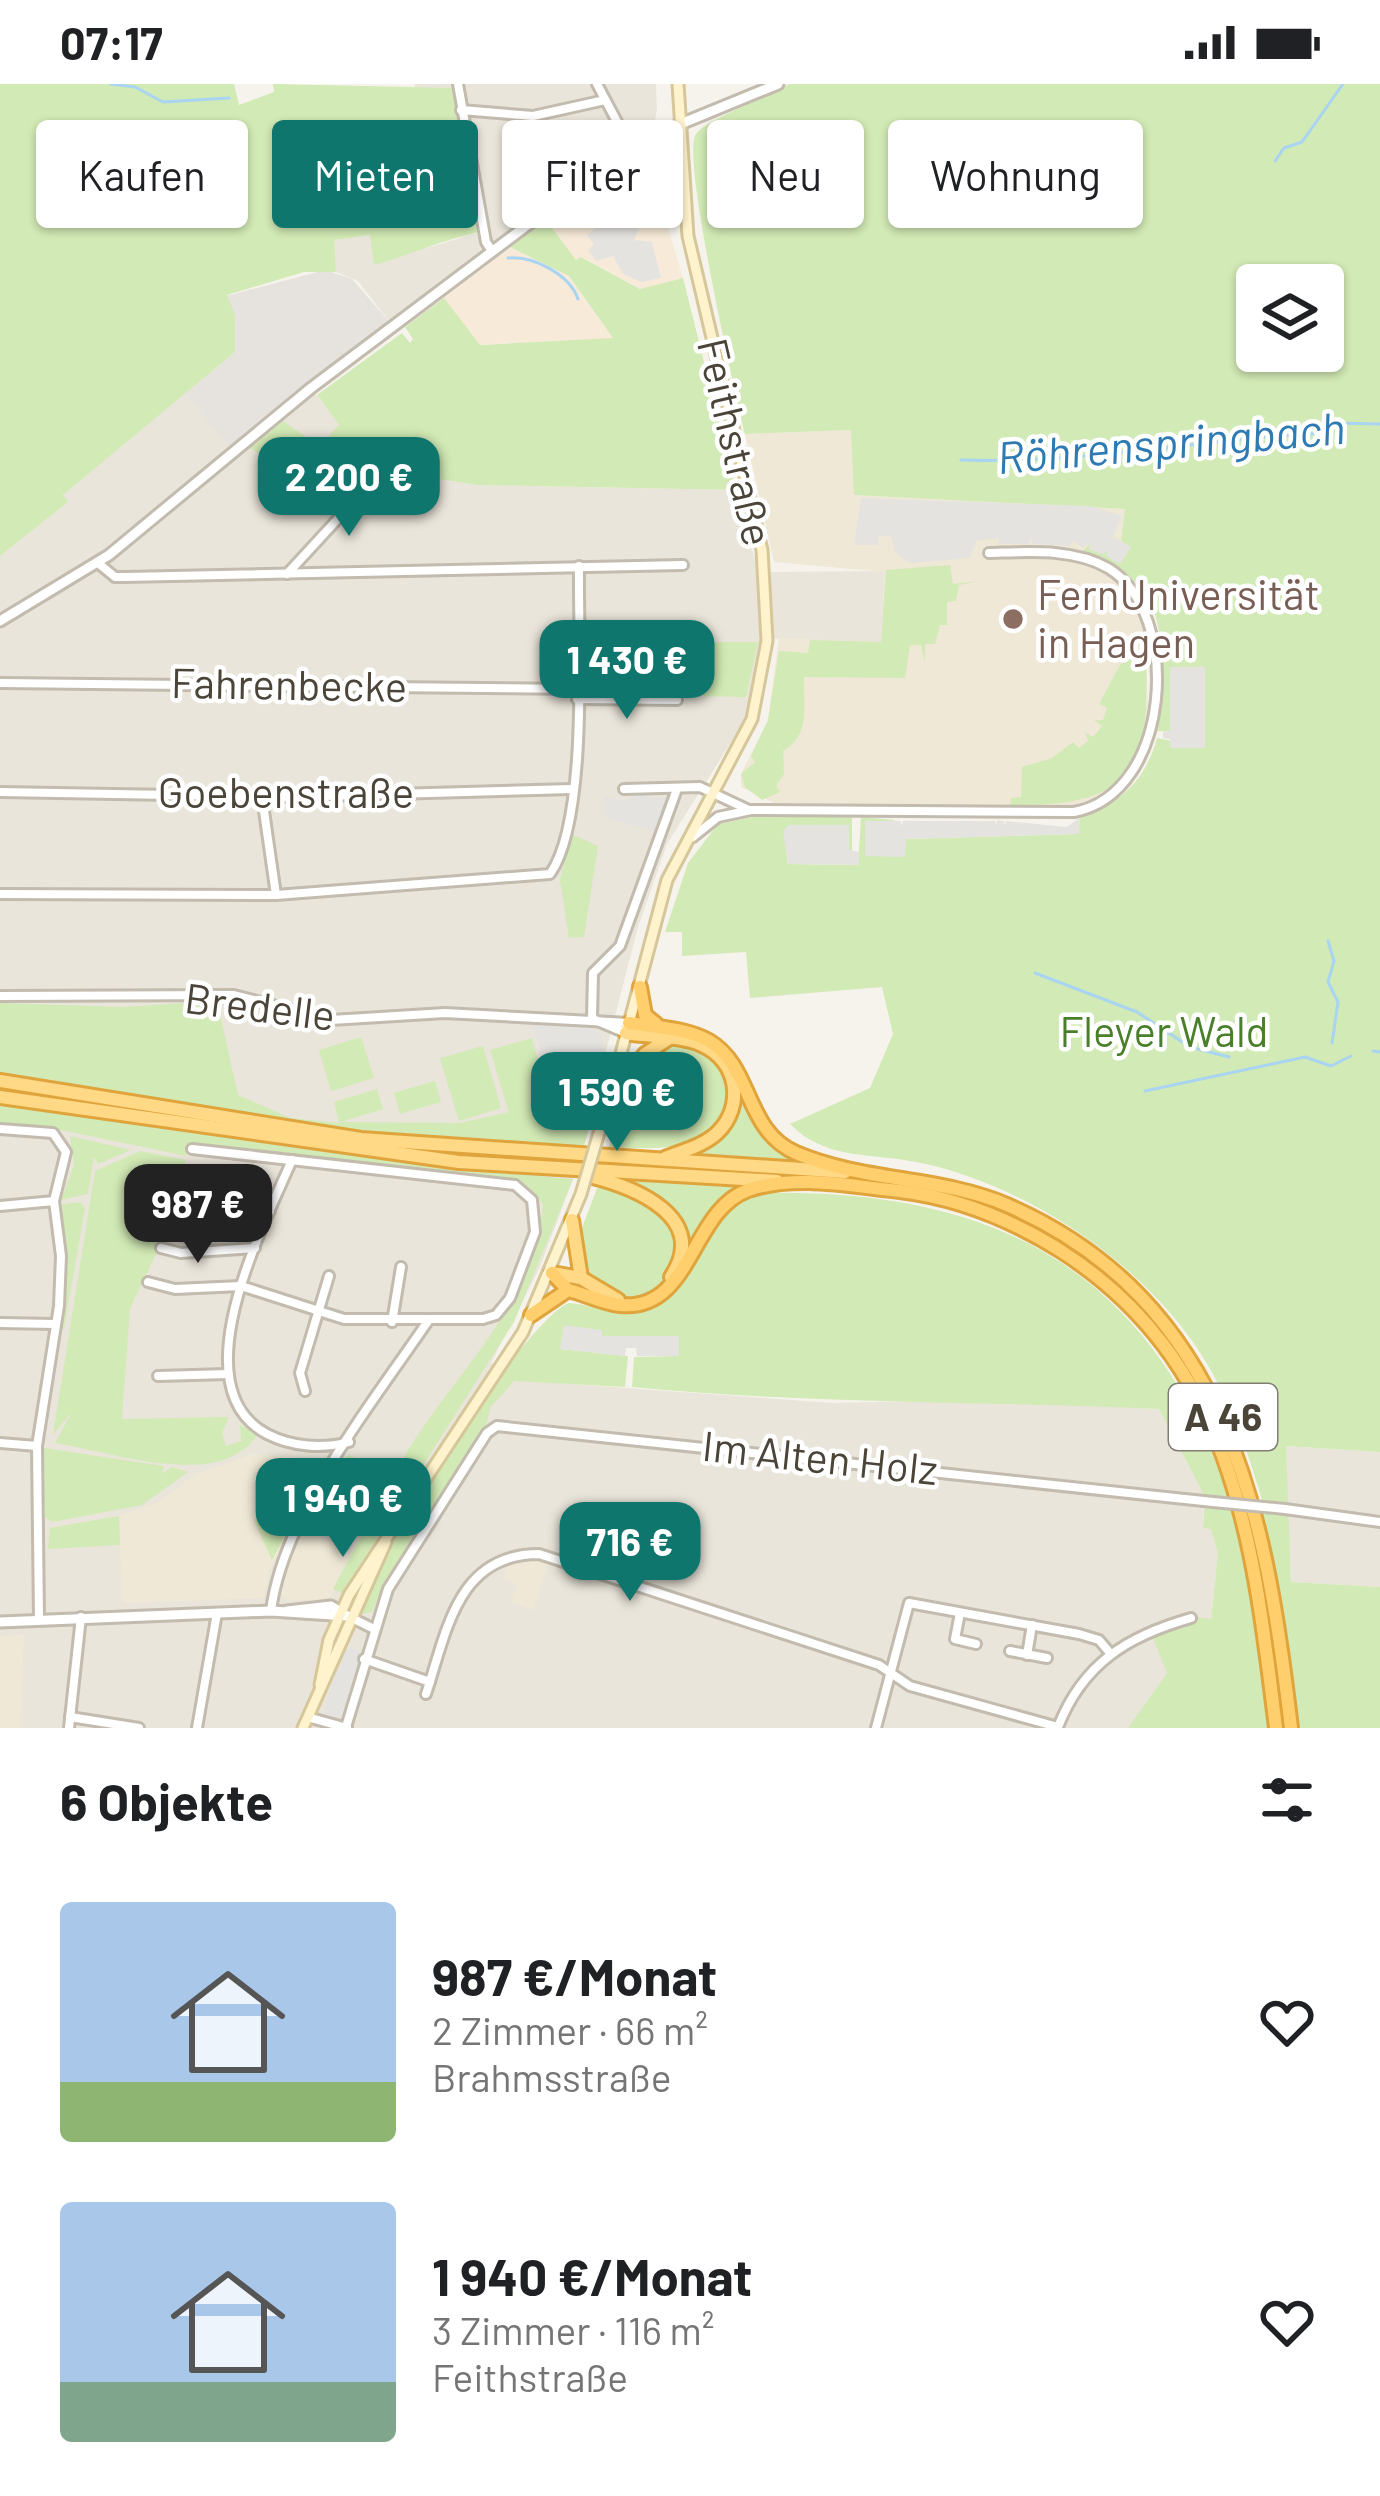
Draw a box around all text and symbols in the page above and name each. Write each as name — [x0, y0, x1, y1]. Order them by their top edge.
text: 07:17 — [60, 15, 163, 69]
chip: Kaufen — [36, 120, 248, 228]
chip: Mieten — [272, 120, 478, 228]
chip: Filter — [502, 120, 683, 228]
chip: Neu — [707, 120, 864, 228]
chip: Wohnung — [888, 120, 1143, 228]
map controls — [1236, 264, 1344, 372]
button: layers — [1236, 264, 1344, 372]
street label: Feithstraße — [689, 333, 785, 550]
water label: Röhrenspringbach — [995, 399, 1347, 483]
pin: 2 200 € — [238, 437, 460, 539]
text: 2 200 € — [285, 452, 413, 499]
place label: FernUniversität in Hagen — [1037, 568, 1320, 667]
marker: FernUniversität in Hagen — [1000, 606, 1026, 632]
pin: 1 430 € — [516, 620, 738, 722]
text: 1 430 € — [566, 635, 688, 682]
street label: Fahrenbecke — [171, 656, 408, 710]
street label: Goebenstraße — [158, 766, 414, 816]
street label: Bredelle — [182, 971, 338, 1039]
park label: Fleyer Wald — [1060, 1005, 1269, 1056]
pin: 1 590 € — [506, 1052, 728, 1154]
text: 1 590 € — [558, 1067, 676, 1114]
pin: 987 € — [114, 1164, 282, 1266]
text: 987 € — [151, 1179, 245, 1226]
road number: A 46 — [1169, 1384, 1277, 1450]
street label: Im Alten Holz — [700, 1419, 940, 1493]
pin: 1 940 € — [232, 1458, 454, 1560]
text: 1 940 € — [283, 1473, 403, 1520]
pin: 716 € — [546, 1502, 714, 1604]
text: 716 € — [587, 1517, 673, 1564]
icon: filters — [1254, 1767, 1320, 1833]
text: 6 Objekte — [60, 1770, 273, 1831]
text: 987 €/Monat — [432, 1945, 717, 2006]
icon: home — [156, 1950, 300, 2094]
icon: heart — [1254, 1989, 1320, 2055]
text: 2 Zimmer · 66 m² — [432, 2006, 708, 2053]
text: Brahmsstraße — [432, 2053, 671, 2100]
text: 1 940 €/Monat — [432, 2245, 752, 2306]
icon: home — [156, 2250, 300, 2394]
icon: heart — [1254, 2289, 1320, 2355]
text: 3 Zimmer · 116 m² — [432, 2306, 715, 2353]
text: Feithstraße — [432, 2353, 628, 2400]

